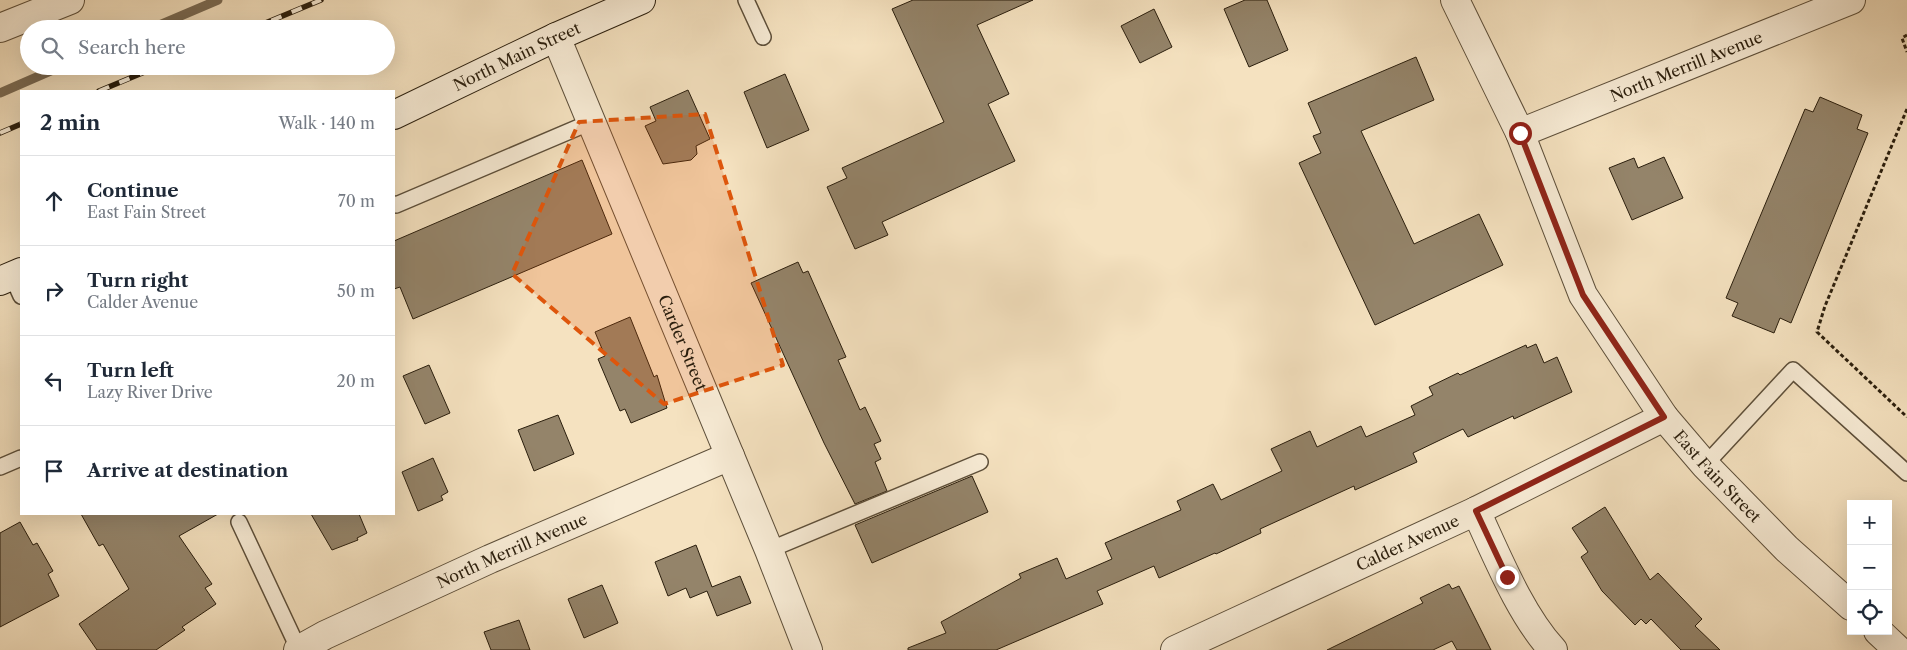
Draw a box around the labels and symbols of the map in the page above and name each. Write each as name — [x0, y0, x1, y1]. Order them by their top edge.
street label: North Main Street — [450, 18, 584, 95]
street label: North Merrill Avenue — [1607, 27, 1765, 106]
route start — [1509, 122, 1532, 145]
street label: Carder Street — [654, 292, 712, 394]
street label: East Fain Street — [1669, 426, 1766, 527]
street label: North Merrill Avenue — [433, 508, 590, 592]
street label: Calder Avenue — [1353, 510, 1462, 575]
route end — [1496, 566, 1519, 589]

